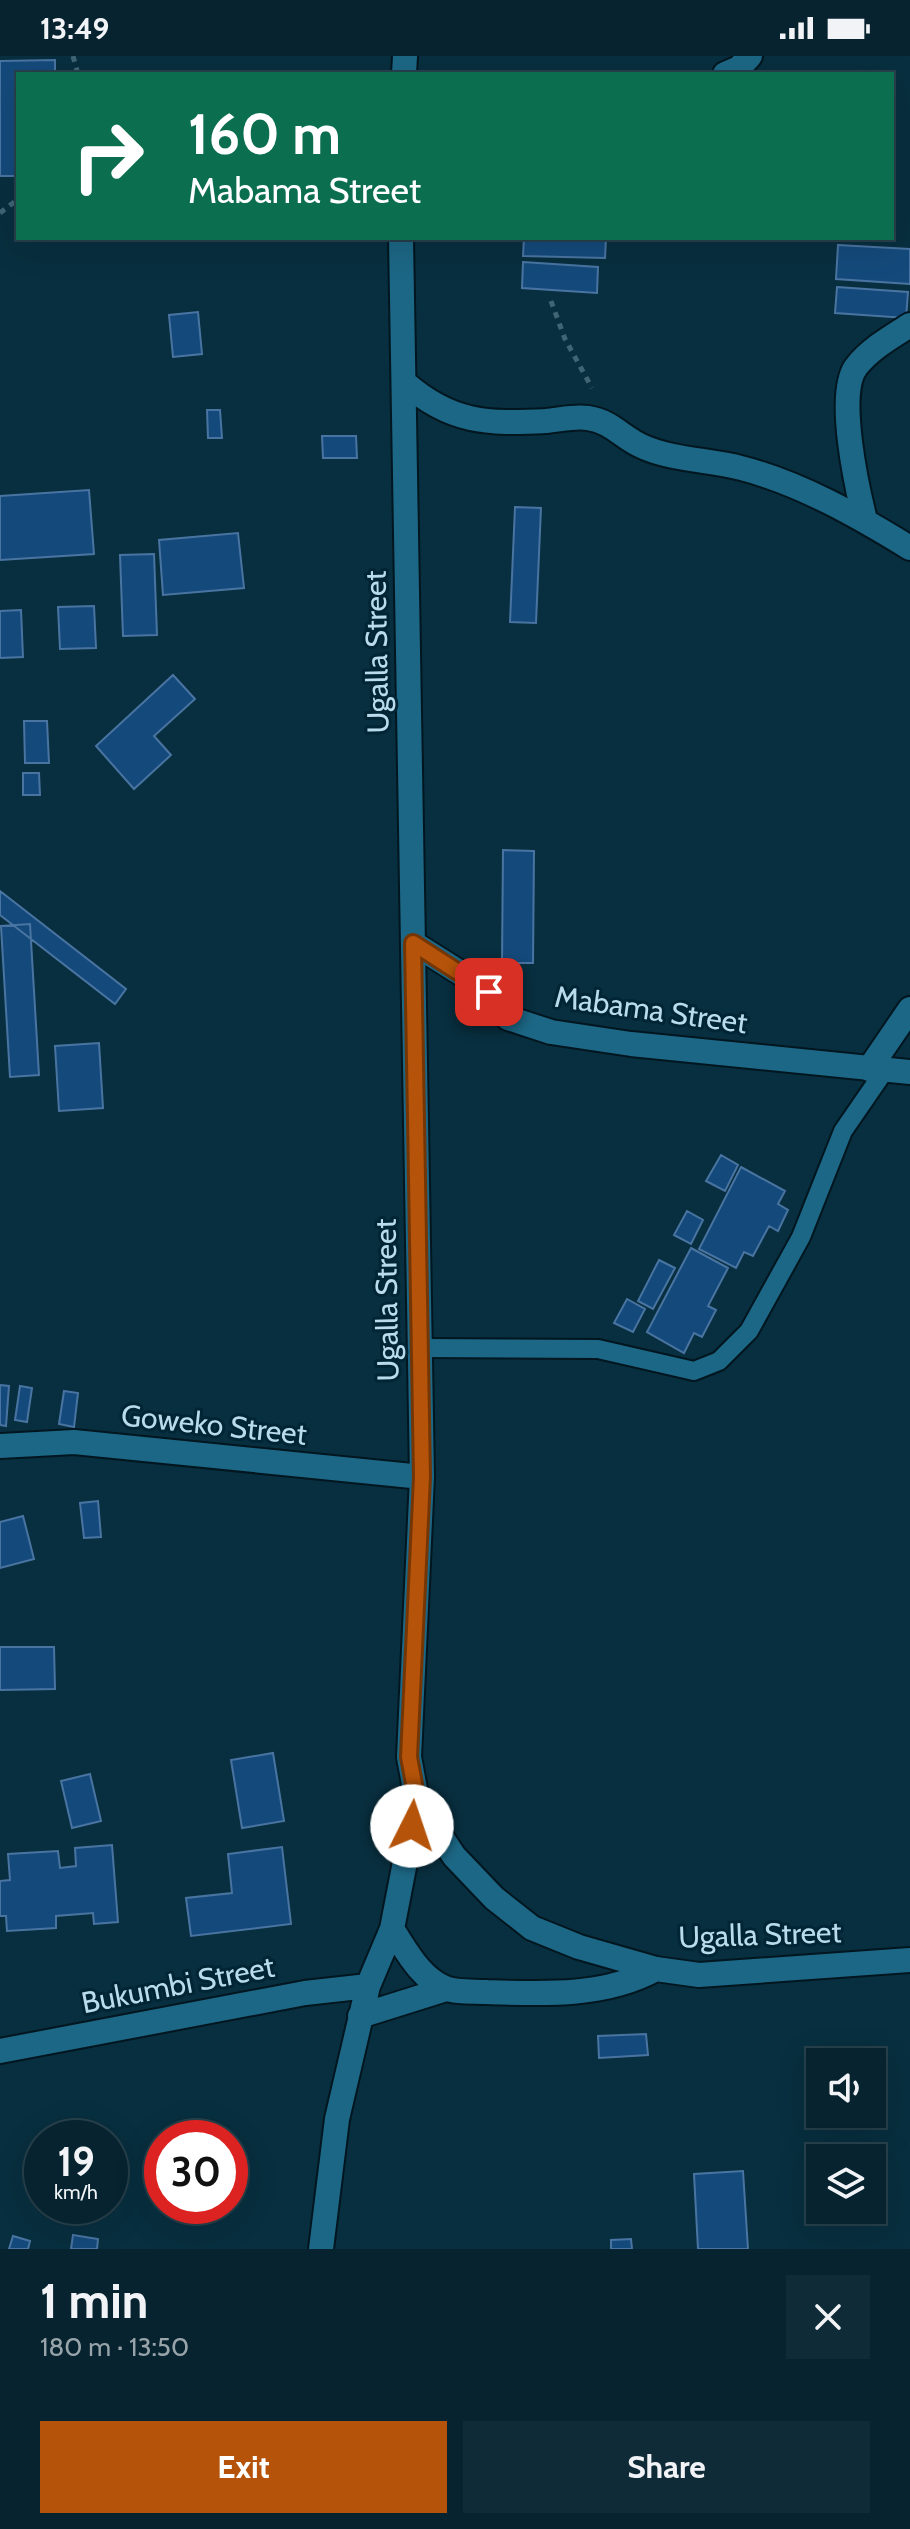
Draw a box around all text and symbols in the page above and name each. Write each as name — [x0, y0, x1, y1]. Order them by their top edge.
text: 13:49 — [40, 10, 109, 47]
text: 160 m — [188, 100, 341, 168]
icon: right — [56, 104, 160, 208]
text: Mabama Street — [188, 168, 421, 212]
street label: Ugalla Street — [357, 570, 396, 734]
pin — [455, 958, 523, 1026]
icon: arrive — [467, 970, 511, 1014]
street label: Mabama Street — [552, 978, 750, 1041]
street label: Ugalla Street — [367, 1218, 406, 1382]
street label: Goweko Street — [119, 1396, 309, 1453]
position arrow — [370, 1784, 454, 1868]
street label: Ugalla Street — [678, 1913, 842, 1956]
street label: Bukumbi Street — [78, 1948, 278, 2021]
map controls — [806, 2048, 886, 2224]
button: sound — [806, 2048, 886, 2128]
speed limit sign: 30 — [144, 2120, 248, 2224]
text: 19 — [57, 2137, 95, 2186]
button: layers — [806, 2144, 886, 2224]
text: km/h — [54, 2180, 98, 2204]
text: 1 min — [40, 2272, 148, 2330]
button: close — [786, 2275, 870, 2359]
text: 180 m · 13:50 — [40, 2331, 189, 2363]
button: Exit — [40, 2421, 447, 2513]
button: Share — [463, 2421, 870, 2513]

